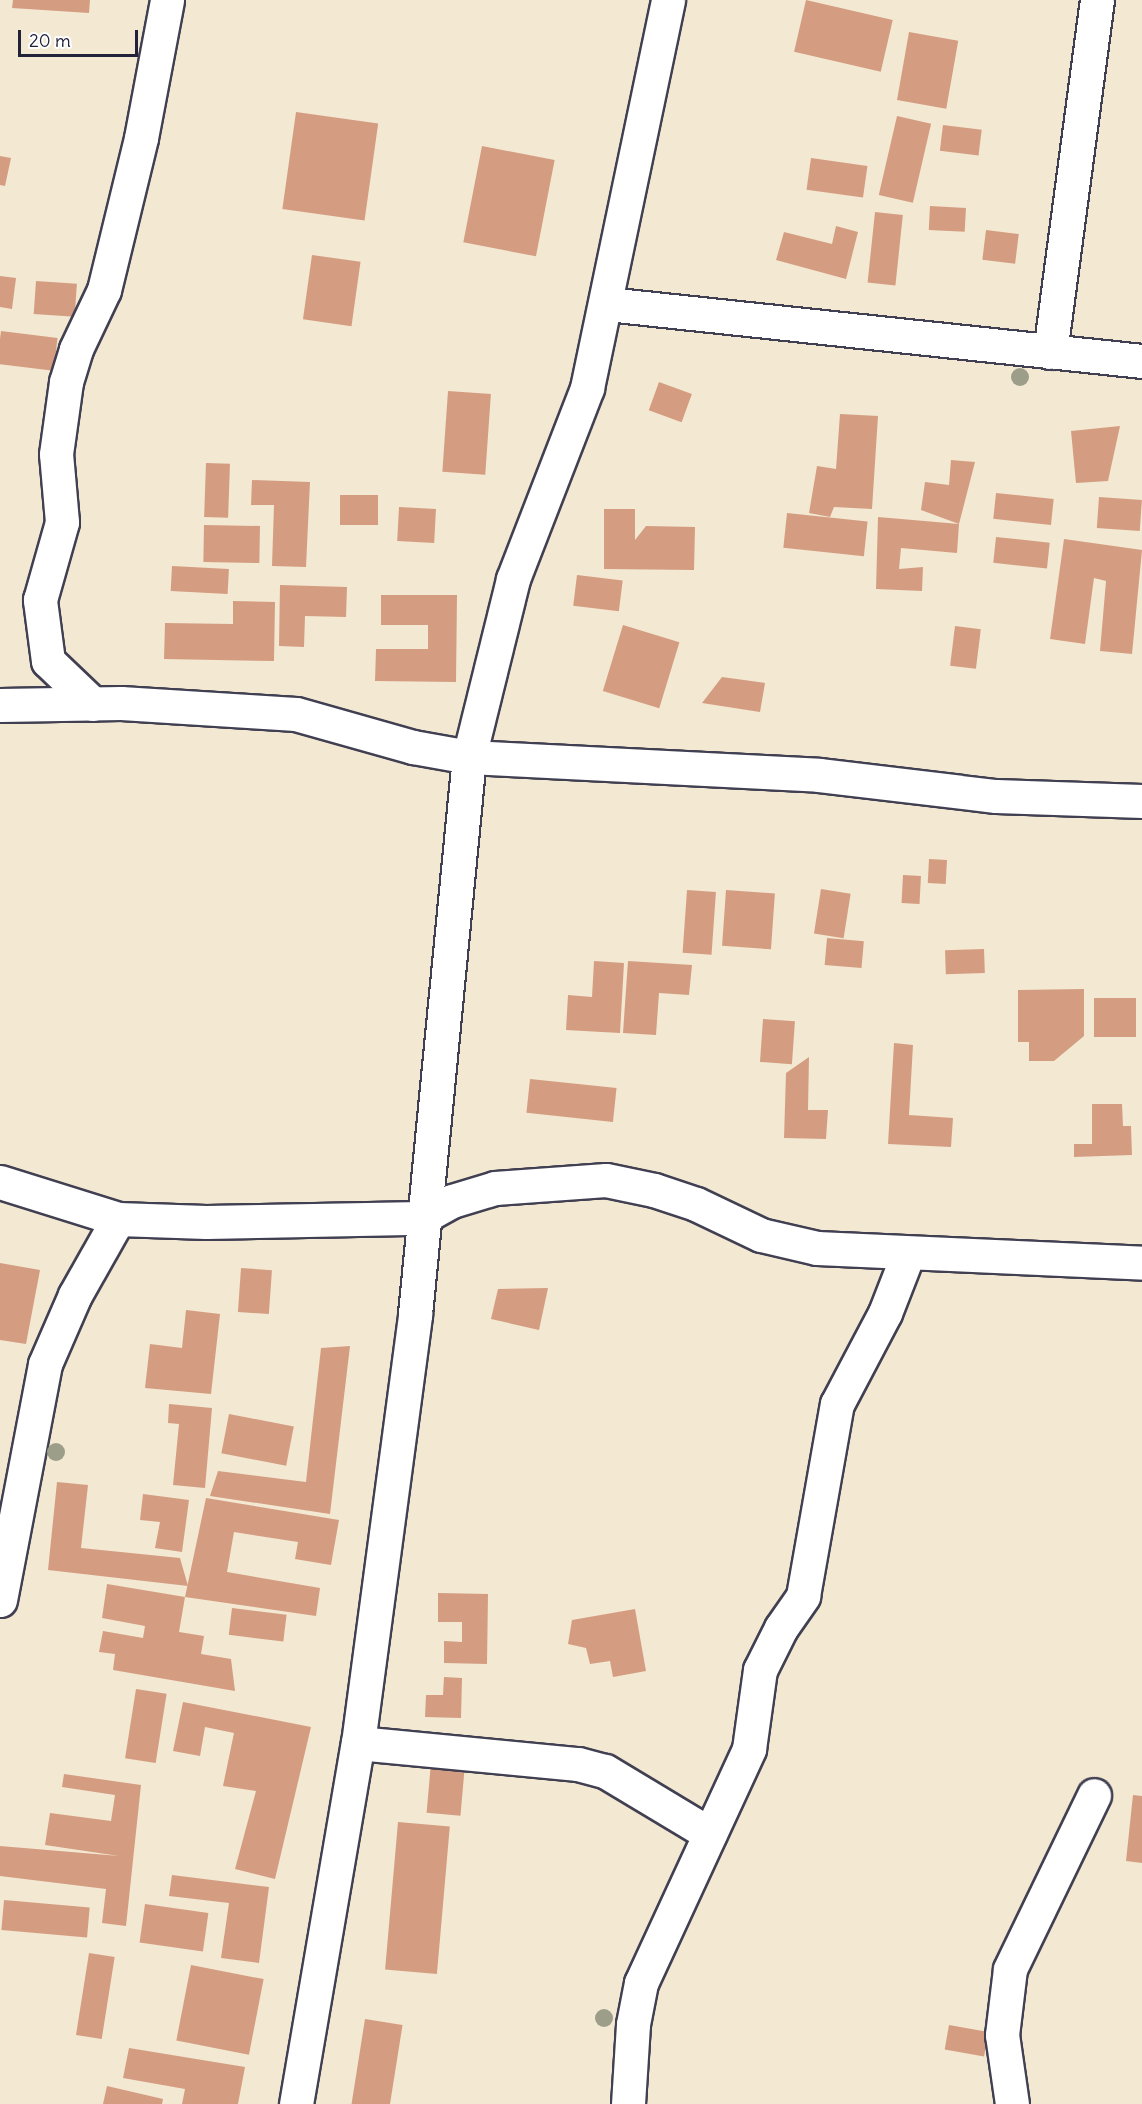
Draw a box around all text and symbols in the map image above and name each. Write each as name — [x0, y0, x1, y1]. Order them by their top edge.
scale bar — [21, 18, 141, 56]
text: 20 m — [29, 29, 71, 52]

